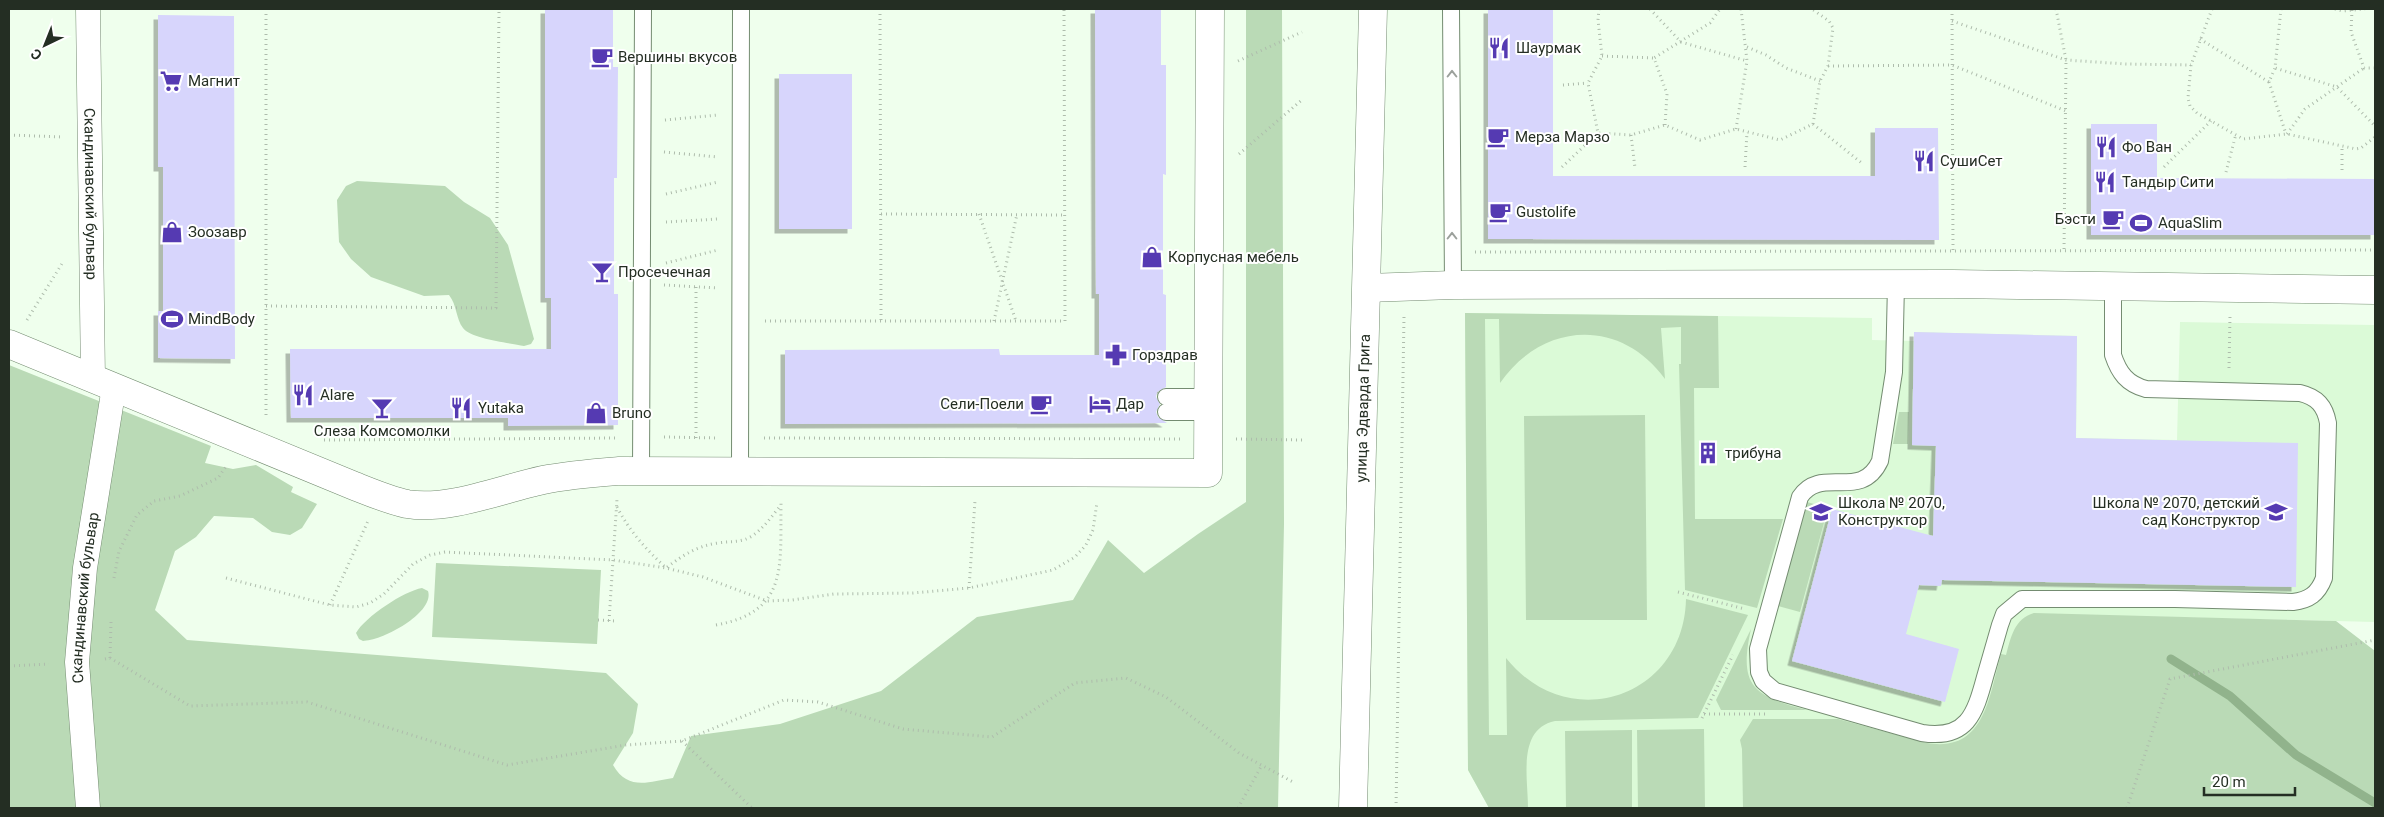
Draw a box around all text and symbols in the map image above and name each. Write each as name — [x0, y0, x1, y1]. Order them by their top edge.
north arrow — [20, 20, 70, 70]
restaurant icon: Шаурмак — [1486, 35, 1512, 61]
place label: Шаурмак — [1516, 39, 1581, 57]
cafe icon: Вершины вкусов — [589, 44, 615, 70]
text: С — [27, 46, 45, 63]
place label: Вершины вкусов — [618, 48, 737, 66]
supermarket icon: Магнит — [158, 68, 184, 94]
one-way arrow — [1446, 70, 1457, 78]
place label: Магнит — [188, 72, 240, 90]
street label: Скандинавский бульвар — [80, 108, 101, 280]
cafe icon: Мерза Марзо — [1485, 124, 1511, 150]
place label: Мерза Марзо — [1515, 128, 1610, 146]
restaurant icon: Фо Ван — [2093, 134, 2119, 160]
place label: Фо Ван — [2122, 138, 2172, 156]
restaurant icon: СушиСет — [1911, 148, 1937, 174]
place label: СушиСет — [1940, 152, 2003, 170]
restaurant icon: Тандыр Сити — [2092, 169, 2118, 195]
place label: Тандыр Сити — [2122, 173, 2214, 191]
cafe icon: Gustolife — [1487, 199, 1513, 225]
place label: Gustolife — [1516, 203, 1576, 221]
cafe icon: Бэсти — [2100, 206, 2126, 232]
place label: Бэсти — [2055, 210, 2096, 228]
sports icon: AquaSlim — [2128, 210, 2154, 236]
place label: AquaSlim — [2158, 214, 2222, 232]
shop icon: Зоозавр — [159, 219, 185, 245]
place label: Зоозавр — [188, 223, 247, 241]
one-way arrow — [1447, 232, 1457, 240]
shop icon: Корпусная мебель — [1139, 244, 1165, 270]
place label: Корпусная мебель — [1168, 248, 1299, 266]
bar icon: Просечечная — [589, 259, 615, 285]
place label: Просечечная — [618, 263, 711, 281]
sports icon: MindBody — [159, 306, 185, 332]
place label: MindBody — [188, 310, 255, 328]
street label: улица Эдварда Грига — [1352, 334, 1374, 483]
pharmacy icon: Горздрав — [1103, 342, 1129, 368]
place label: Горздрав — [1132, 346, 1198, 364]
restaurant icon: Alare — [290, 382, 316, 408]
place label: Alare — [320, 386, 355, 404]
cafe icon: Сели-Поели — [1028, 391, 1054, 417]
hotel icon: Дар — [1087, 391, 1113, 417]
bar icon: Слеза Комсомолки — [369, 395, 395, 421]
restaurant icon: Yutaka — [448, 395, 474, 421]
place label: Сели-Поели — [940, 395, 1024, 413]
place label: Дар — [1116, 395, 1144, 413]
place label: Yutaka — [478, 399, 524, 417]
shop icon: Bruno — [583, 400, 609, 426]
place label: Bruno — [612, 404, 652, 422]
place label: Слеза Комсомолки — [314, 422, 450, 440]
building icon: трибуна — [1695, 440, 1721, 466]
place label: трибуна — [1725, 444, 1782, 462]
place label: Школа № 2070, Конструктор — [1838, 494, 1945, 529]
place label: Школа № 2070, детский сад Конструктор — [2093, 494, 2260, 529]
school or university icon: Школа № 2070, Конструктор — [1808, 499, 1834, 525]
school or university icon: Школа № 2070, детский сад Конструктор — [2263, 499, 2289, 525]
street label: Скандинавский бульвар — [68, 511, 103, 684]
scale bar — [2204, 764, 2295, 796]
text: 20 m — [2212, 773, 2246, 791]

